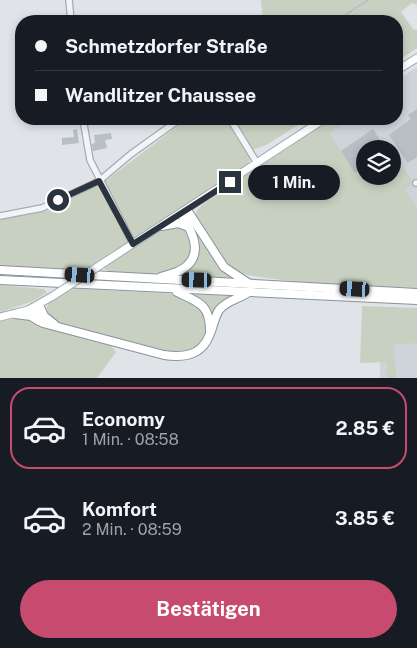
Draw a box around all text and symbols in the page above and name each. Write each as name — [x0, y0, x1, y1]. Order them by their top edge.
text: Schmetzdorfer Straße — [65, 35, 268, 57]
text: Wandlitzer Chaussee — [65, 84, 256, 106]
map controls — [356, 140, 401, 185]
button: layers — [356, 140, 401, 185]
callout: 1 Min. — [248, 164, 340, 200]
route end — [219, 171, 241, 193]
text: 1 Min. — [272, 173, 316, 192]
route start — [47, 189, 69, 211]
car — [64, 266, 95, 284]
car — [181, 272, 212, 288]
car — [339, 281, 370, 297]
icon: car — [22, 406, 67, 451]
text: Economy — [82, 408, 165, 430]
text: 2.85 € — [336, 417, 395, 439]
text: 1 Min. · 08:58 — [82, 430, 179, 449]
icon: car — [22, 496, 67, 541]
text: Komfort — [82, 498, 157, 520]
text: 3.85 € — [335, 507, 395, 529]
text: 2 Min. · 08:59 — [82, 520, 182, 539]
button: Bestätigen — [20, 580, 397, 638]

